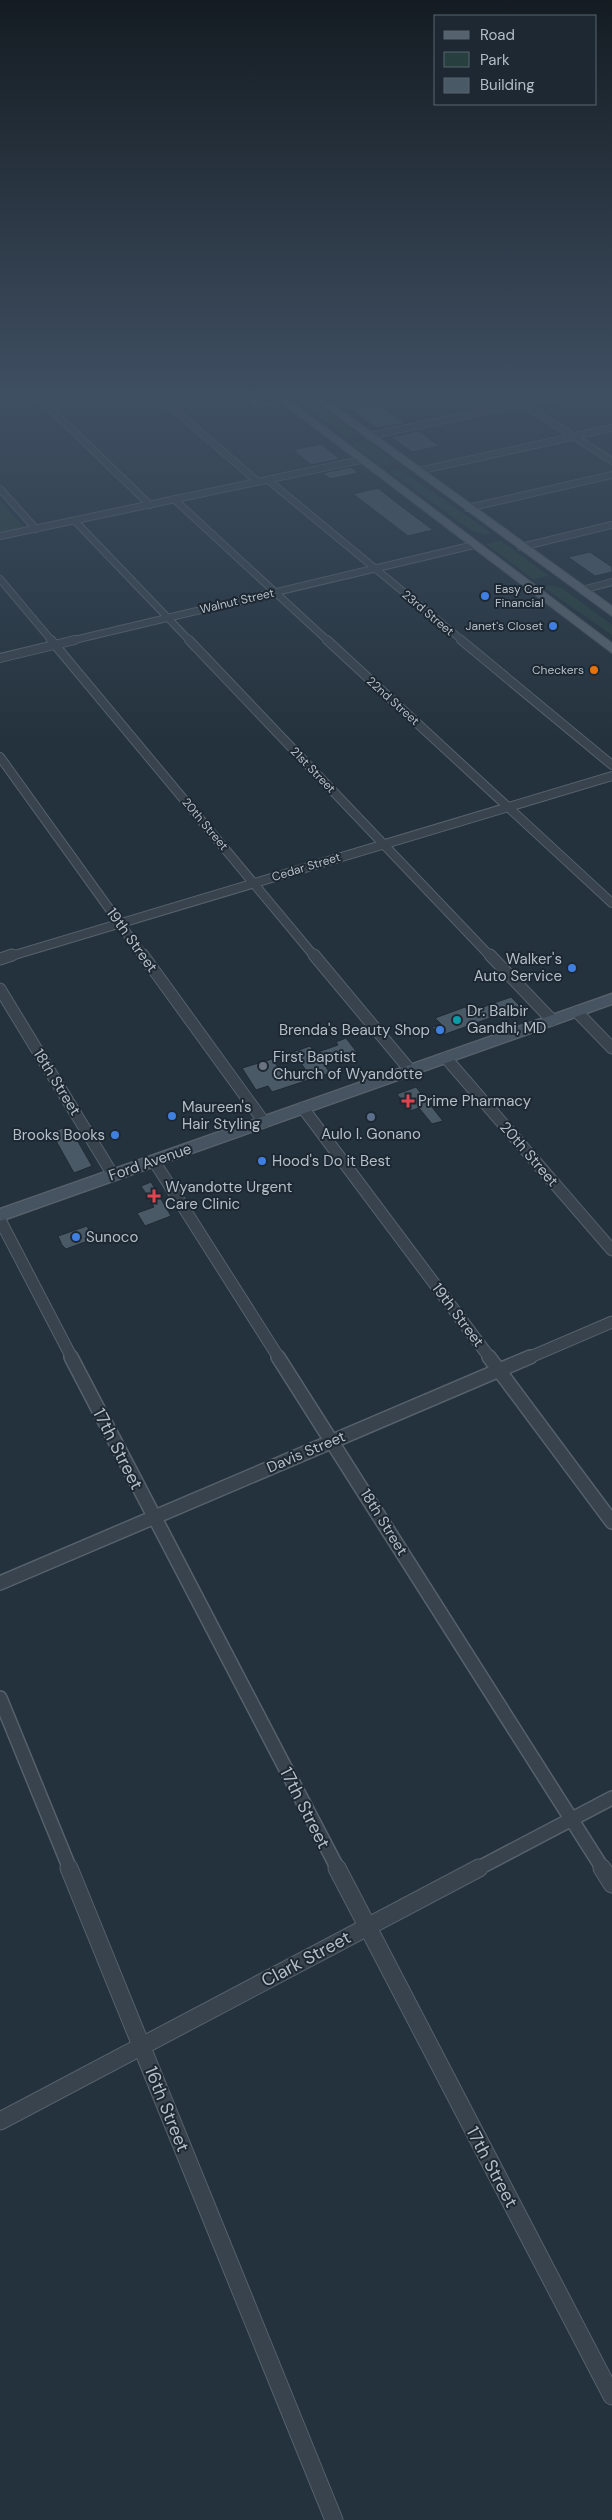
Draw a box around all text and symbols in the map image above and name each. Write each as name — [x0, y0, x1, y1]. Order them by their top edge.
legend — [434, 15, 597, 105]
text: Road — [480, 25, 515, 45]
text: Park — [480, 50, 510, 70]
text: Building — [480, 75, 535, 95]
place label: Easy Car Financial — [495, 581, 544, 611]
street label: Walnut Street — [198, 585, 276, 617]
street label: 23rd Street — [399, 587, 457, 640]
marker: Easy Car Financial — [479, 590, 491, 602]
place label: Janet's Closet — [465, 618, 543, 634]
marker: Janet's Closet — [547, 620, 559, 632]
place label: Checkers — [532, 662, 584, 678]
marker: Checkers — [588, 664, 600, 676]
street label: 22nd Street — [363, 673, 423, 729]
street label: 21st Street — [287, 743, 339, 797]
street label: 20th Street — [178, 794, 232, 854]
street label: Cedar Street — [270, 849, 343, 885]
street label: 19th Street — [102, 904, 162, 976]
place label: Walker's Auto Service — [474, 949, 562, 986]
marker: Walker's Auto Service — [566, 962, 578, 974]
place label: Dr. Balbir Gandhi, MD — [467, 1001, 546, 1038]
marker: Dr. Balbir Gandhi, MD — [451, 1014, 463, 1026]
place label: Brenda's Beauty Shop — [279, 1020, 430, 1040]
marker: Brenda's Beauty Shop — [434, 1024, 446, 1036]
street label: 18th Street — [29, 1045, 85, 1119]
place label: First Baptist Church of Wyandotte — [273, 1047, 423, 1084]
marker: First Baptist Church of Wyandotte — [257, 1060, 269, 1072]
place label: Prime Pharmacy — [418, 1091, 532, 1111]
marker: Prime Pharmacy — [402, 1095, 414, 1107]
place label: Maureen's Hair Styling — [182, 1097, 260, 1134]
marker: Maureen's Hair Styling — [166, 1110, 178, 1122]
marker: Aulo I. Gonano — [365, 1111, 377, 1123]
street label: 20th Street — [495, 1117, 563, 1191]
place label: Aulo I. Gonano — [321, 1124, 421, 1144]
place label: Brooks Books — [13, 1125, 105, 1145]
marker: Brooks Books — [109, 1129, 121, 1141]
street label: Ford Avenue — [106, 1139, 194, 1185]
place label: Hood's Do it Best — [272, 1151, 391, 1171]
marker: Hood's Do it Best — [256, 1155, 268, 1167]
place label: Wyandotte Urgent Care Clinic — [165, 1177, 293, 1214]
marker: Wyandotte Urgent Care Clinic — [147, 1189, 161, 1203]
place label: Sunoco — [86, 1227, 138, 1247]
marker: Sunoco — [70, 1231, 82, 1243]
street label: 19th Street — [427, 1279, 489, 1351]
street label: 17th Street — [87, 1404, 149, 1494]
street label: Davis Street — [264, 1426, 349, 1478]
street label: 18th Street — [356, 1485, 412, 1559]
street label: 17th Street — [274, 1763, 336, 1853]
street label: Clark Street — [257, 1925, 355, 1993]
street label: 16th Street — [139, 2063, 195, 2155]
street label: 17th Street — [461, 2122, 523, 2212]

